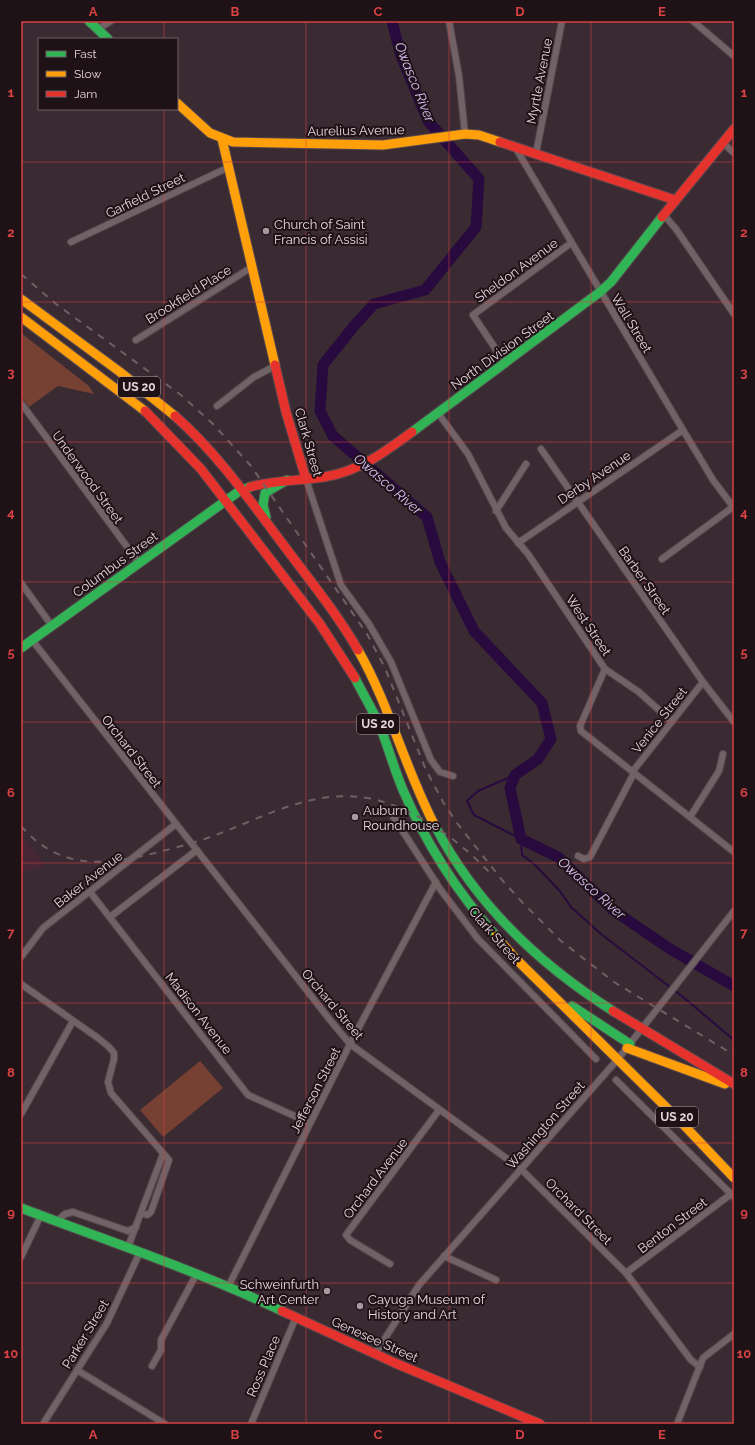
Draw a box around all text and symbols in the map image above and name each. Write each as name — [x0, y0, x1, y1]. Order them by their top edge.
text: A — [89, 4, 98, 19]
text: B — [231, 4, 240, 19]
text: C — [374, 4, 383, 19]
text: D — [515, 4, 525, 19]
text: E — [658, 4, 666, 19]
street label: Myrtle Avenue — [524, 37, 555, 125]
legend — [38, 38, 178, 110]
water label: Owasco River — [392, 40, 439, 126]
text: Fast — [74, 47, 97, 61]
text: Slow — [74, 67, 101, 81]
text: 1 — [8, 85, 15, 100]
text: 1 — [741, 85, 748, 100]
text: Jam — [74, 87, 97, 101]
street label: Aurelius Avenue — [307, 122, 405, 139]
street label: Garfield Street — [103, 170, 188, 221]
place label: Church of Saint Francis of Assisi — [274, 217, 368, 247]
text: 2 — [7, 225, 15, 240]
text: 2 — [740, 225, 748, 240]
marker: Church of Saint Francis of Assisi — [261, 226, 271, 236]
street label: Sheldon Avenue — [472, 235, 561, 305]
street label: Brookfield Place — [143, 262, 234, 327]
street label: Wall Street — [608, 291, 655, 356]
street label: North Division Street — [448, 308, 557, 393]
text: 3 — [7, 365, 15, 380]
text: 3 — [740, 365, 748, 380]
road number: US 20 — [118, 377, 160, 397]
street label: Clark Street — [292, 406, 326, 479]
street label: Underwood Street — [49, 428, 127, 527]
street label: Derby Avenue — [555, 447, 634, 507]
water label: Owasco River — [351, 450, 426, 519]
text: 4 — [7, 505, 15, 520]
text: 4 — [740, 505, 748, 520]
street label: Columbus Street — [70, 528, 161, 600]
street label: Barber Street — [616, 543, 674, 618]
street label: West Street — [563, 592, 615, 659]
text: 5 — [7, 645, 15, 660]
text: 5 — [740, 645, 748, 660]
street label: Venice Street — [629, 684, 690, 756]
street label: Orchard Street — [99, 712, 165, 791]
road number: US 20 — [357, 714, 399, 734]
text: 6 — [7, 785, 15, 800]
text: 6 — [740, 785, 748, 800]
place label: Auburn Roundhouse — [363, 803, 440, 833]
marker: Auburn Roundhouse — [350, 812, 360, 822]
street label: Baker Avenue — [51, 848, 126, 911]
water label: Owasco River — [555, 854, 630, 923]
street label: Clark Street — [466, 904, 524, 967]
text: 7 — [7, 925, 15, 940]
text: 7 — [740, 925, 748, 940]
street label: Orchard Street — [299, 966, 367, 1043]
street label: Madison Avenue — [162, 969, 235, 1057]
street label: Jefferson Street — [287, 1044, 344, 1136]
text: 8 — [7, 1065, 15, 1080]
text: 8 — [740, 1065, 748, 1080]
street label: Washington Street — [503, 1078, 588, 1172]
road number: US 20 — [656, 1107, 698, 1127]
street label: Orchard Avenue — [340, 1135, 411, 1221]
street label: Orchard Street — [542, 1175, 615, 1248]
street label: Benton Street — [635, 1194, 710, 1256]
text: 9 — [7, 1205, 15, 1220]
text: 9 — [740, 1205, 748, 1220]
place label: Schweinfurth Art Center — [240, 1277, 319, 1307]
marker: Schweinfurth Art Center — [322, 1286, 332, 1296]
place label: Cayuga Museum of History and Art — [368, 1292, 486, 1322]
street label: Parker Street — [59, 1297, 112, 1371]
marker: Cayuga Museum of History and Art — [355, 1301, 365, 1311]
street label: Genesee Street — [329, 1314, 421, 1365]
street label: Ross Place — [244, 1333, 283, 1399]
text: 10 — [4, 1346, 18, 1361]
text: 10 — [737, 1346, 751, 1361]
text: A — [89, 1427, 98, 1442]
text: B — [231, 1427, 240, 1442]
text: C — [374, 1427, 383, 1442]
text: D — [515, 1427, 525, 1442]
text: E — [658, 1427, 666, 1442]

